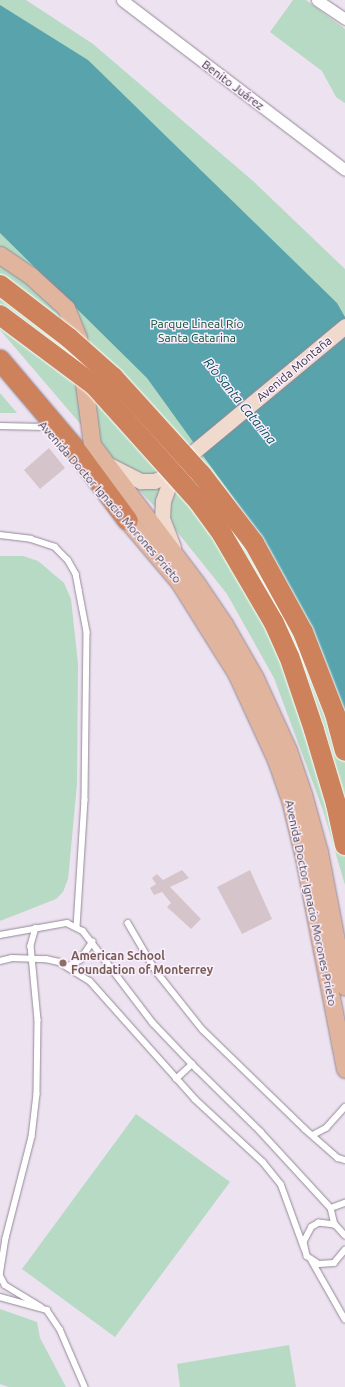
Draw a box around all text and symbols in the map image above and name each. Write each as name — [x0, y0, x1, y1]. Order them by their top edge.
street label: Benito Juárez — [199, 57, 267, 113]
park label: Parque Lineal Río Santa Catarina — [151, 317, 243, 345]
street label: Avenida Montaña — [253, 333, 335, 405]
water label: Río Santa Catarina — [200, 355, 280, 447]
street label: Avenida Doctor Ignacio Morones Prieto — [35, 418, 185, 586]
street label: Avenida Doctor Ignacio Morones Prieto — [282, 799, 340, 1007]
place label: American School Foundation of Monterrey — [71, 949, 213, 977]
marker: American School Foundation of Monterrey — [58, 958, 68, 968]

